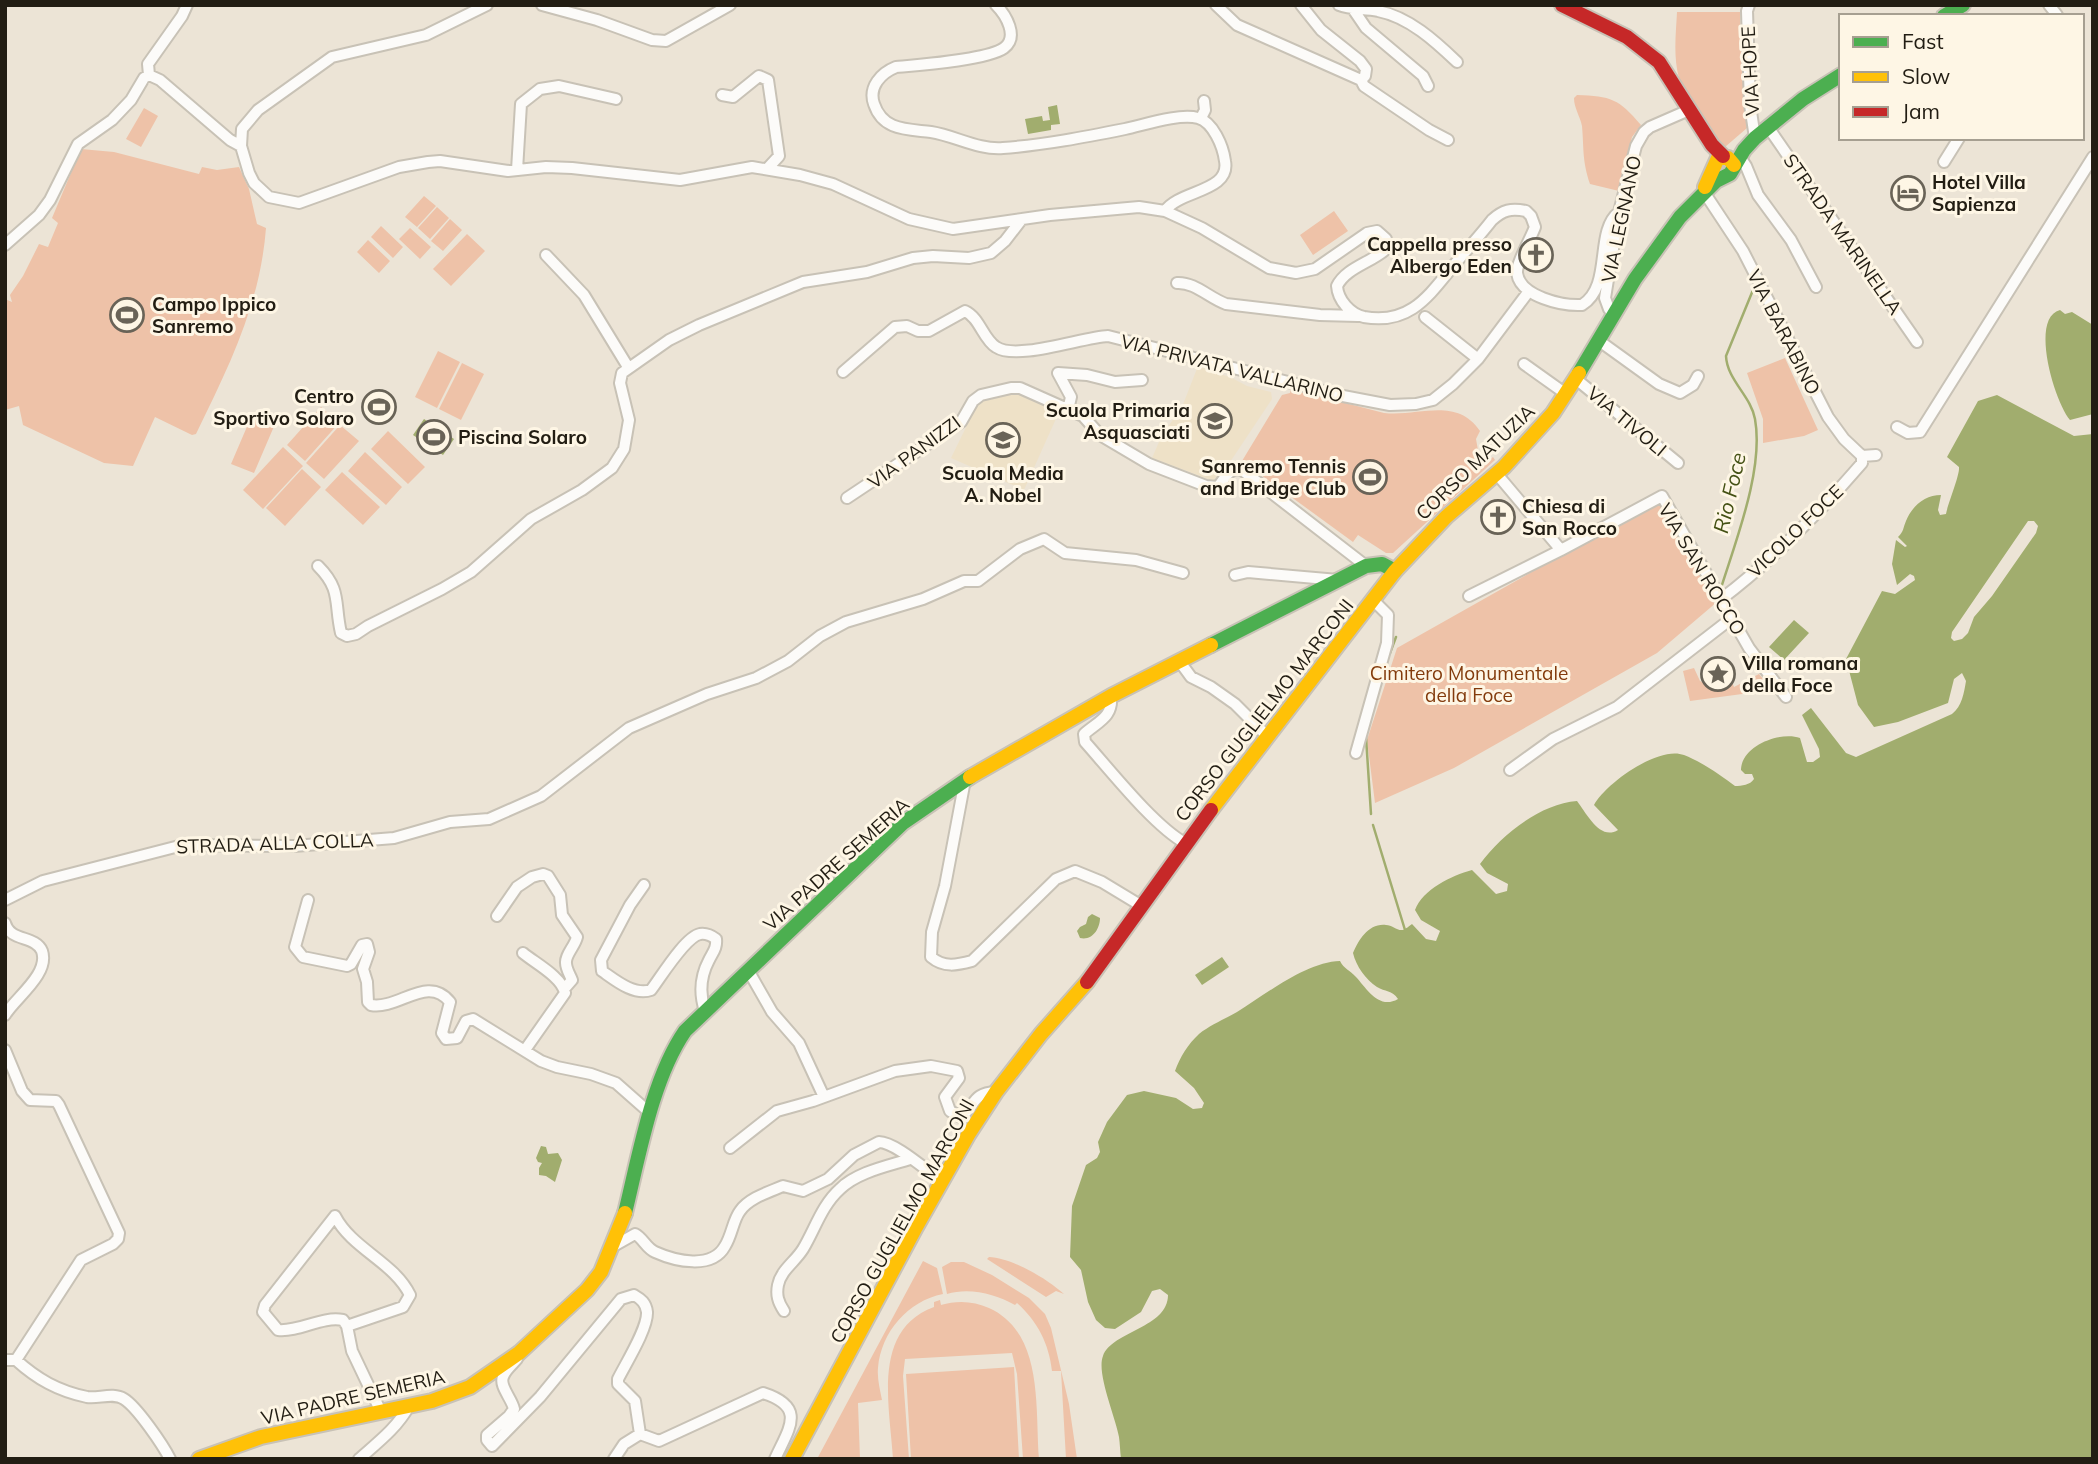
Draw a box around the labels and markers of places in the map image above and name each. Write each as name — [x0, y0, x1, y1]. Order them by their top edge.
place label: Hotel Villa Sapienza — [1932, 170, 2026, 216]
hotel icon: Hotel Villa Sapienza — [1889, 174, 1927, 212]
place label: Cappella presso Albergo Eden — [1367, 232, 1512, 278]
church icon: Cappella presso Albergo Eden — [1517, 236, 1555, 274]
place label: Campo Ippico Sanremo — [152, 292, 276, 338]
sports icon: Campo Ippico Sanremo — [108, 296, 146, 334]
place label: Centro Sportivo Solaro — [213, 384, 354, 430]
sports icon: Centro Sportivo Solaro — [360, 388, 398, 426]
place label: Scuola Primaria Asquasciati — [1046, 398, 1190, 444]
school or university icon: Scuola Primaria Asquasciati — [1196, 402, 1234, 440]
sports icon: Piscina Solaro — [415, 418, 453, 456]
school or university icon: Scuola Media A. Nobel — [984, 421, 1022, 459]
place label: Piscina Solaro — [458, 425, 587, 449]
place label: Sanremo Tennis and Bridge Club — [1200, 454, 1346, 500]
sports icon: Sanremo Tennis and Bridge Club — [1351, 458, 1389, 496]
place label: Scuola Media A. Nobel — [942, 461, 1064, 507]
place label: Chiesa di San Rocco — [1522, 494, 1617, 540]
church icon: Chiesa di San Rocco — [1479, 498, 1517, 536]
place label: Villa romana della Foce — [1741, 651, 1858, 697]
place icon: Villa romana della Foce — [1699, 655, 1737, 693]

